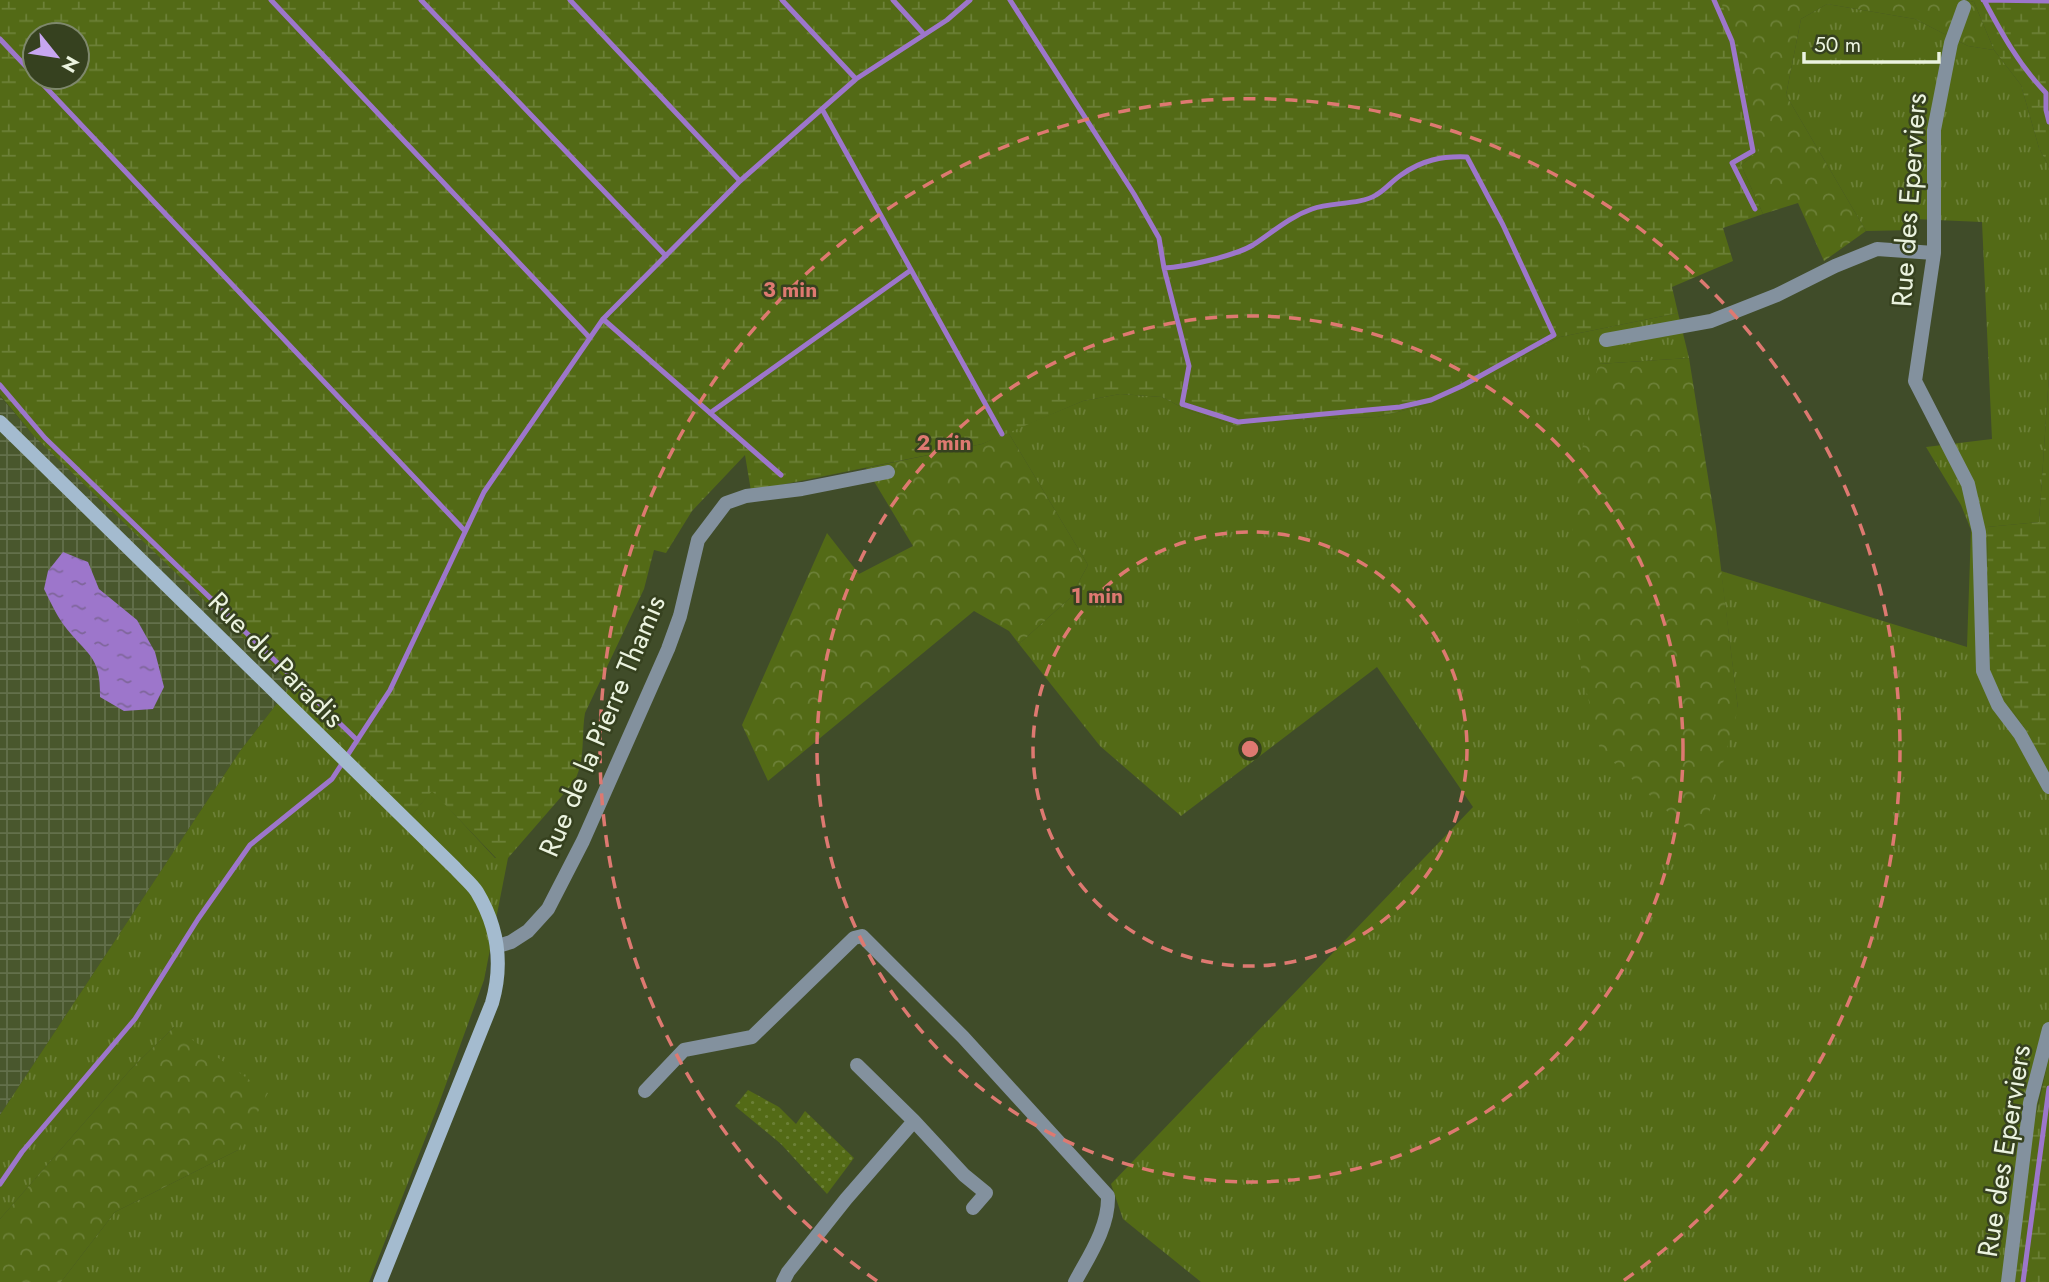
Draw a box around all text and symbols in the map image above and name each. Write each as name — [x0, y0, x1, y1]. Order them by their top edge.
north arrow — [21, 21, 91, 91]
scale bar — [1804, 21, 1939, 65]
text: 50 m — [1814, 30, 1861, 60]
text: N — [55, 51, 86, 78]
street label: Rue des Eperviers — [1881, 92, 1937, 308]
text: 3 min — [763, 275, 817, 305]
text: 2 min — [916, 428, 972, 458]
text: 1 min — [1071, 581, 1123, 611]
street label: Rue du Paradis — [199, 583, 353, 737]
street label: Rue de la Pierre Thamis — [528, 589, 676, 863]
centre of rings — [1238, 737, 1262, 761]
street label: Rue des Eperviers — [1967, 1042, 2041, 1260]

